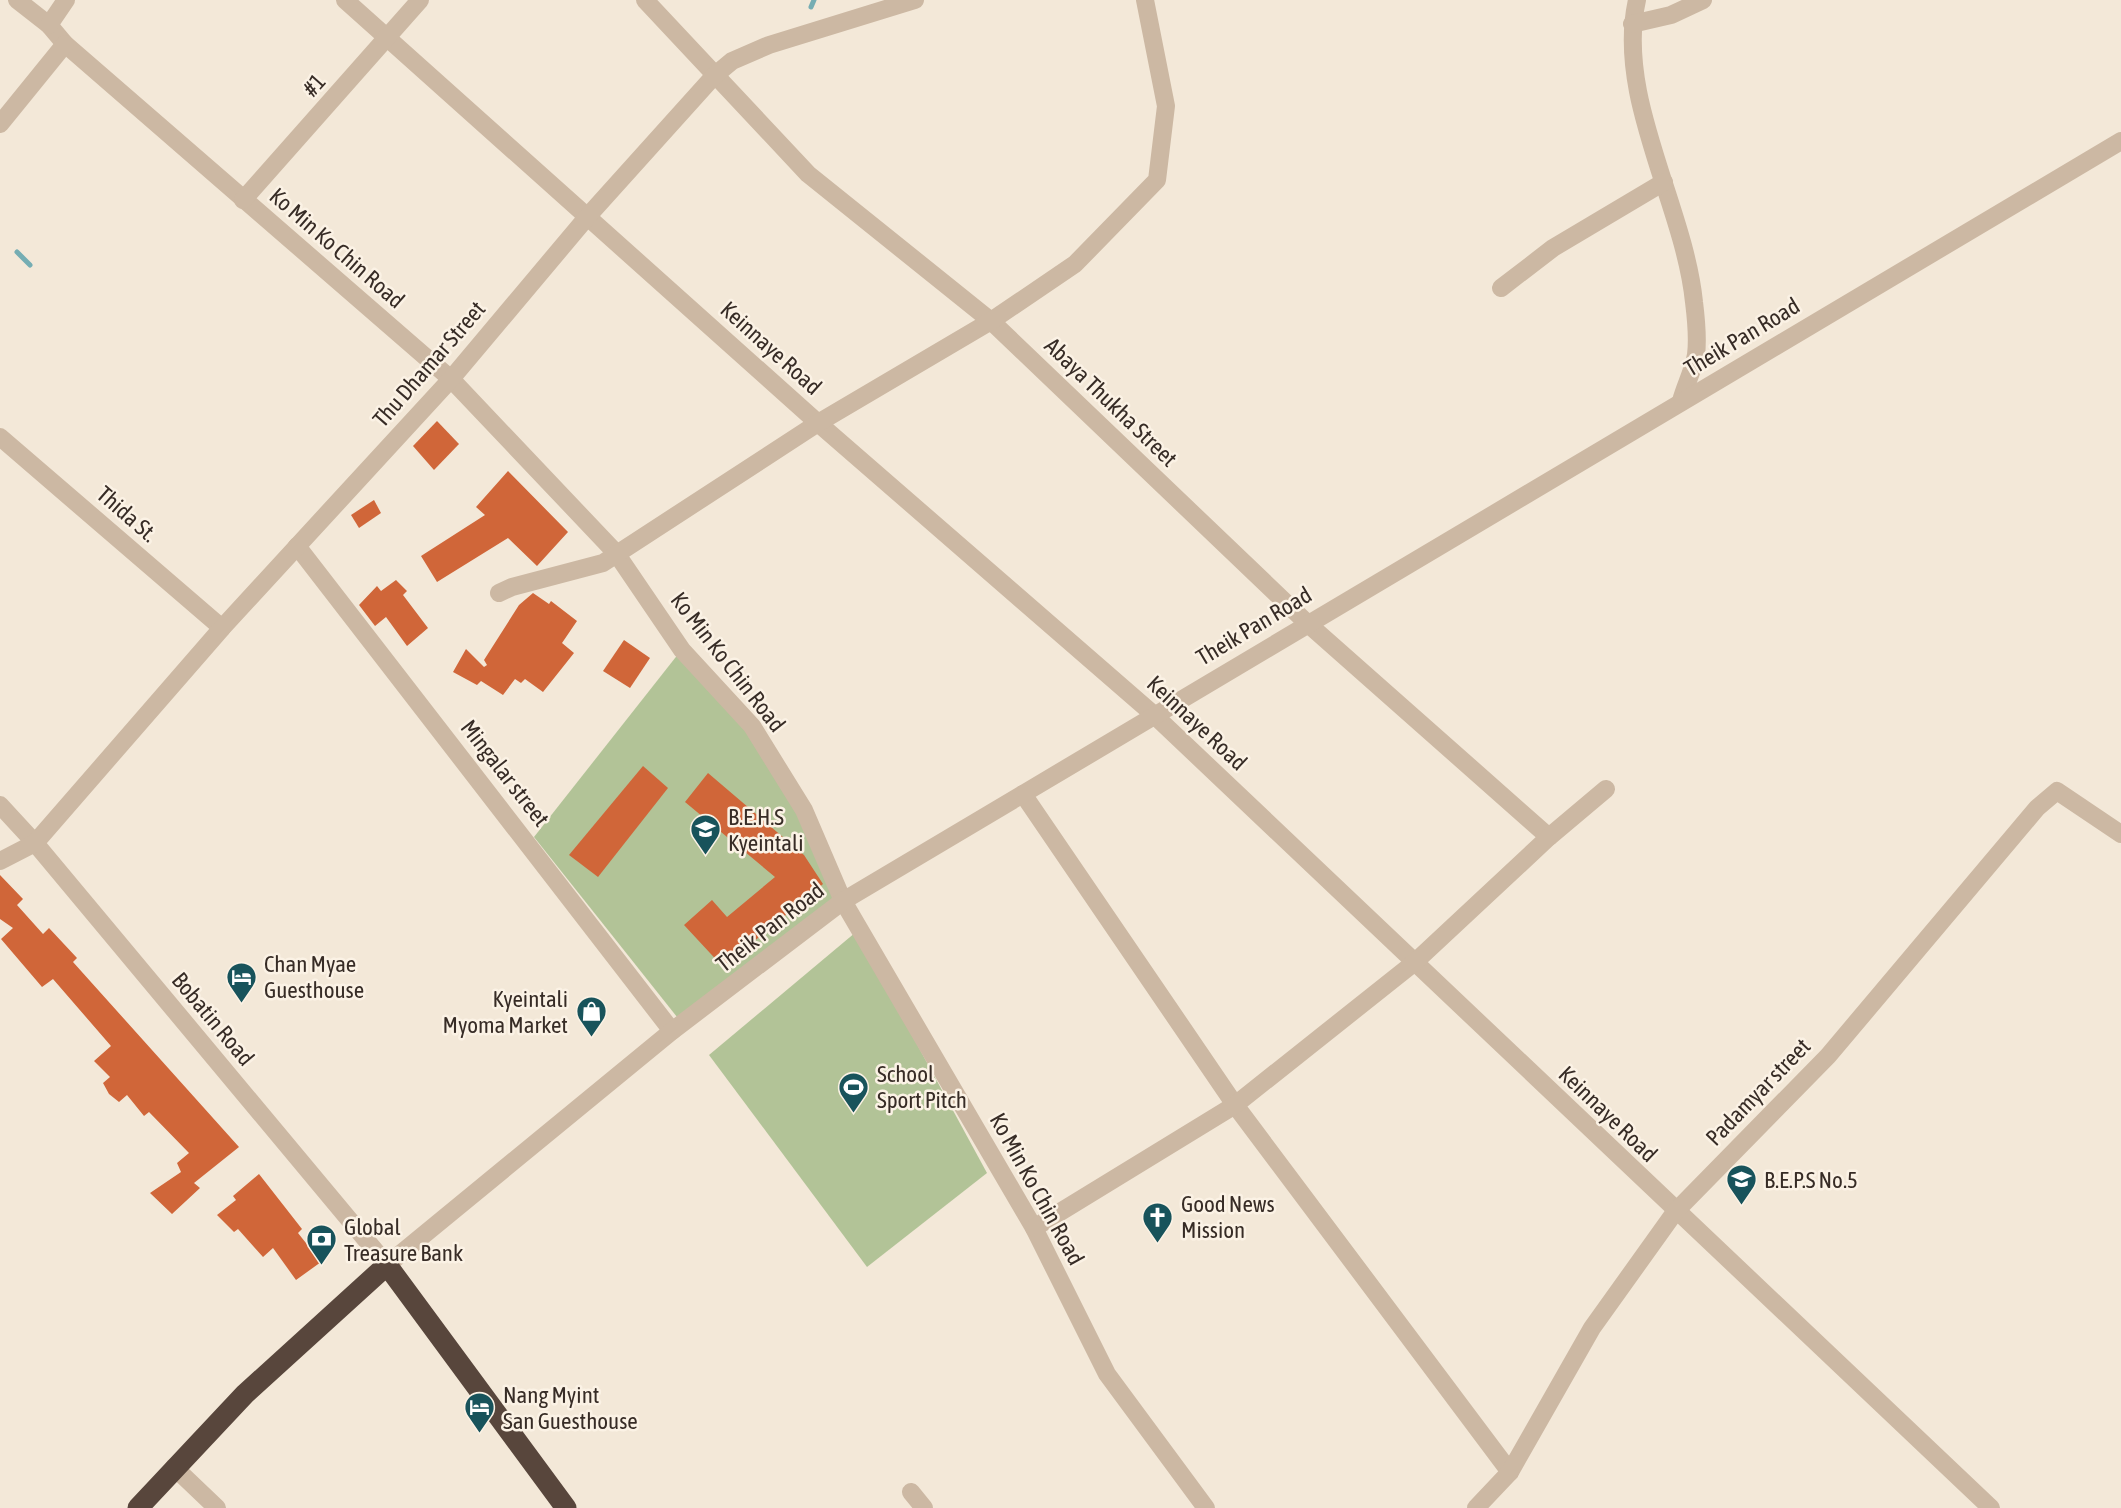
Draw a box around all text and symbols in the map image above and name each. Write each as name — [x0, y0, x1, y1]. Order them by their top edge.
street label: #1 — [297, 69, 331, 101]
street label: Ko Min Ko Chin Road — [264, 183, 410, 313]
street label: Theik Pan Road — [1680, 293, 1804, 381]
street label: Thu Dhamar Street — [368, 296, 490, 432]
street label: Keinnaye Road — [715, 296, 827, 400]
street label: Abaya Thukha Street — [1040, 332, 1182, 472]
street label: Thida St. — [92, 481, 162, 547]
street label: Theik Pan Road — [1192, 582, 1316, 670]
street label: Ko Min Ko Chin Road — [666, 587, 790, 737]
street label: Keinnaye Road — [1142, 670, 1252, 776]
street label: Mingalar street — [455, 715, 555, 831]
place label: B.E.H.S Kyeintali — [728, 804, 803, 856]
school or university icon: B.E.H.S Kyeintali — [688, 813, 722, 857]
street label: Theik Pan Road — [711, 877, 829, 977]
place label: Chan Myae Guesthouse — [264, 951, 364, 1003]
hotel icon: Chan Myae Guesthouse — [224, 960, 258, 1004]
street label: Bobatin Road — [167, 967, 259, 1071]
place label: Kyeintali Myoma Market — [443, 986, 568, 1038]
shop icon: Kyeintali Myoma Market — [574, 995, 608, 1039]
street label: Padamyar street — [1701, 1033, 1815, 1151]
place label: School Sport Pitch — [877, 1061, 967, 1113]
street label: Keinnaye Road — [1554, 1061, 1662, 1167]
sports icon: School Sport Pitch — [837, 1070, 871, 1114]
street label: Ko Min Ko Chin Road — [985, 1109, 1089, 1269]
school or university icon: B.E.P.S No.5 — [1724, 1163, 1758, 1207]
place label: B.E.P.S No.5 — [1764, 1167, 1858, 1193]
place label: Good News Mission — [1181, 1191, 1275, 1243]
church icon: Good News Mission — [1141, 1200, 1175, 1244]
place label: Global Treasure Bank — [344, 1214, 463, 1266]
bank icon: Global Treasure Bank — [304, 1223, 338, 1267]
place label: Nang Myint San Guesthouse — [503, 1382, 638, 1434]
hotel icon: Nang Myint San Guesthouse — [463, 1391, 497, 1435]

